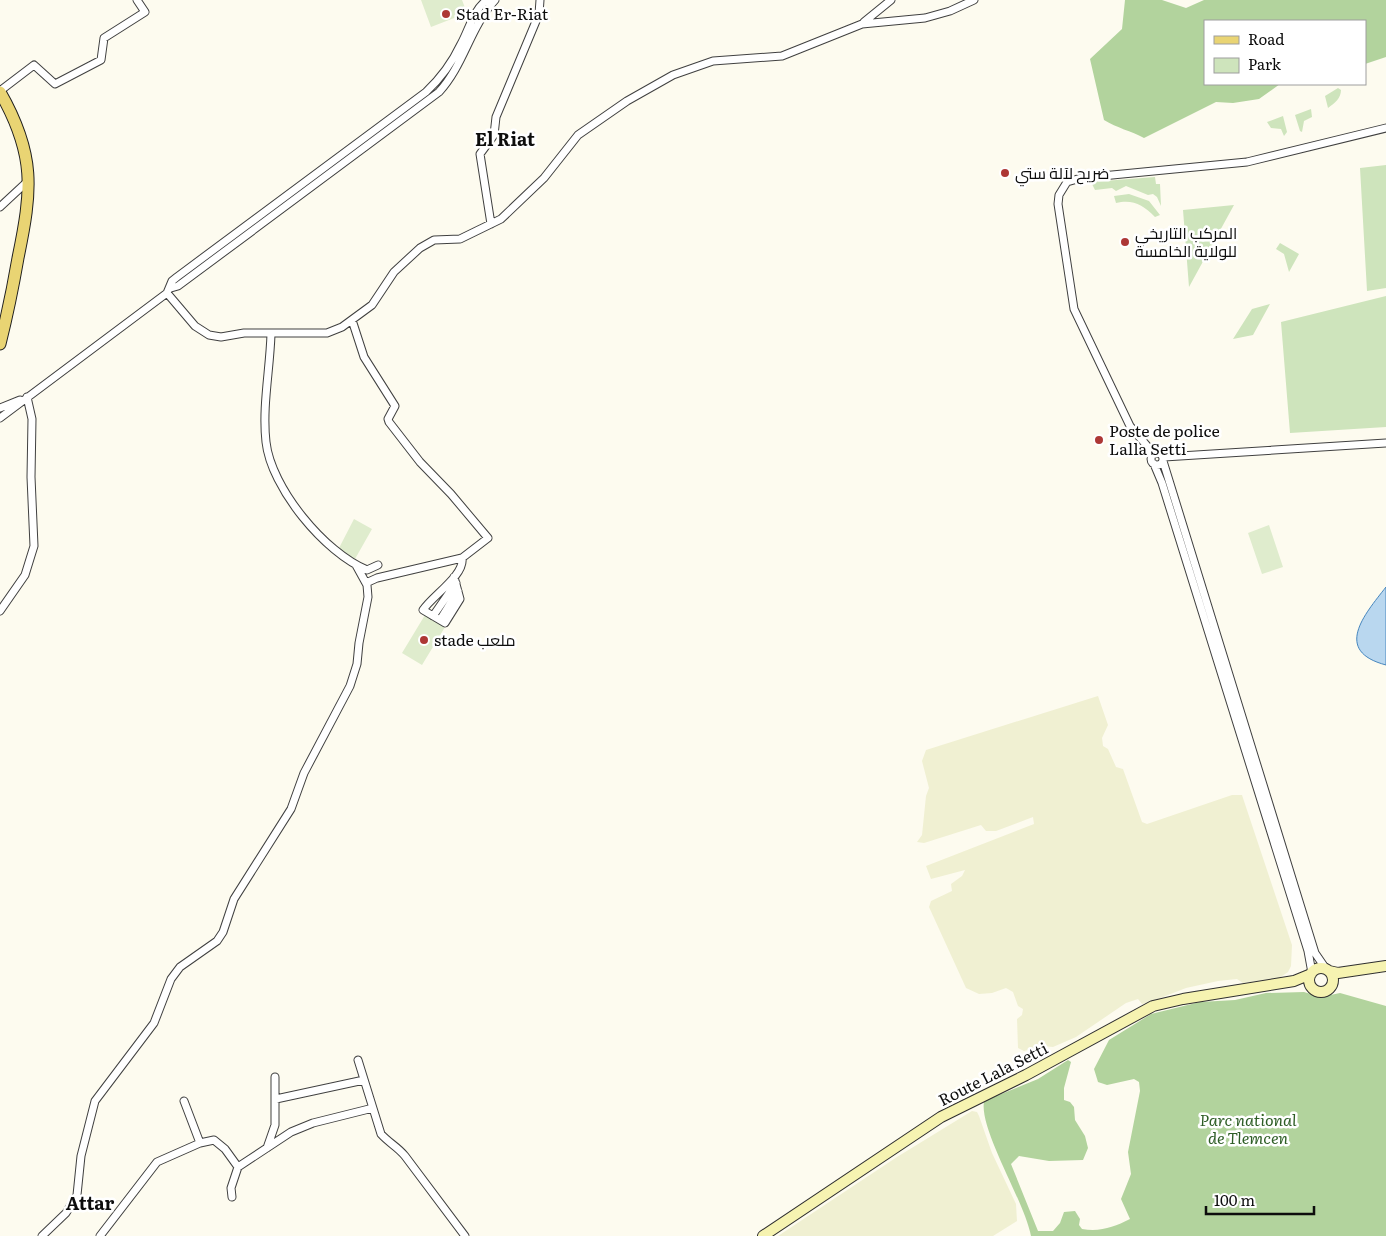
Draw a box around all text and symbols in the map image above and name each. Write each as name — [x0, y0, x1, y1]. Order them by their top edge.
place label: Stad Er-Riat — [456, 1, 549, 25]
marker: Stad Er-Riat — [440, 8, 452, 20]
legend — [1204, 20, 1366, 85]
text: Road — [1248, 27, 1284, 50]
text: Park — [1248, 52, 1282, 75]
district label: El Riat — [475, 125, 535, 152]
place label: ضريح لآلة ستي — [1015, 160, 1109, 187]
marker: ضريح لآلة ستي — [999, 167, 1011, 179]
place label: المركب التاريخي للولاية الخامسة — [1135, 220, 1237, 262]
marker: المركب التاريخي للولاية الخامسة — [1119, 236, 1131, 248]
place label: Poste de police Lalla Setti — [1109, 418, 1220, 460]
marker: Poste de police Lalla Setti — [1093, 434, 1105, 446]
place label: stade ملعب — [434, 627, 515, 651]
marker: stade ملعب — [418, 634, 430, 646]
street label: Route Lala Setti — [934, 1035, 1051, 1111]
park label: Parc national de Tlemcen — [1199, 1107, 1297, 1149]
scale bar — [1206, 1184, 1314, 1216]
text: 100 m — [1214, 1188, 1255, 1211]
district label: Attar — [66, 1189, 114, 1216]

